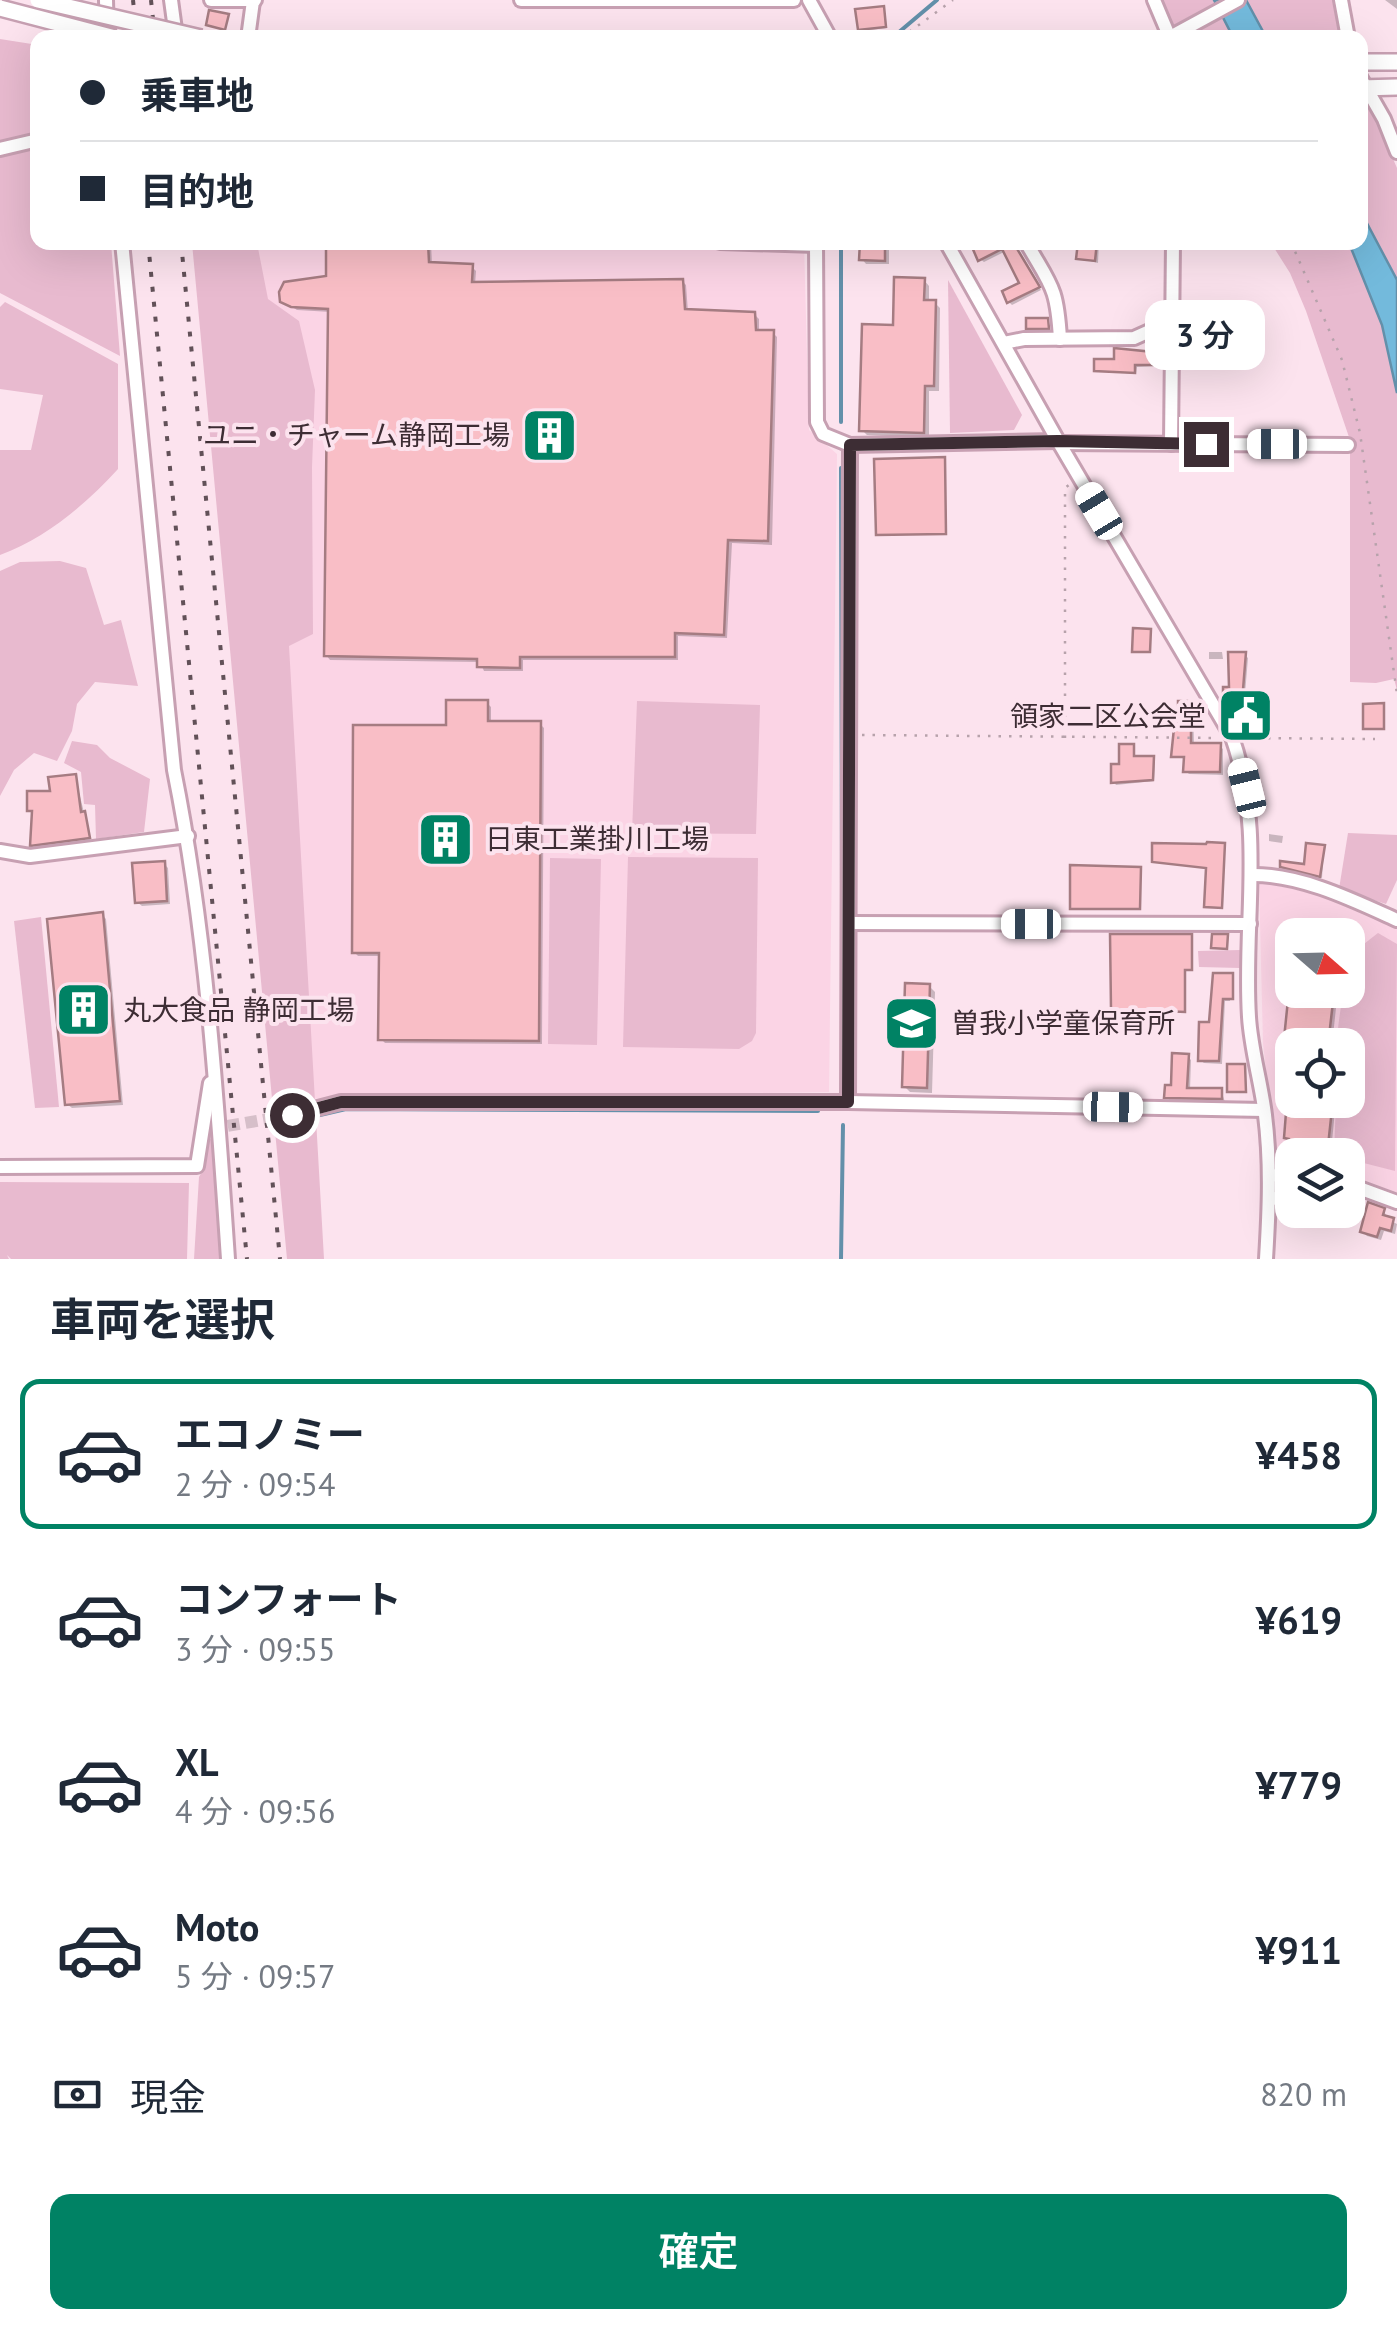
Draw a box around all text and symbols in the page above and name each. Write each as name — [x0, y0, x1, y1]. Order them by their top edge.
text: 乗車地 — [140, 70, 254, 119]
text: 目的地 — [140, 166, 254, 215]
callout: 3 分 — [1146, 299, 1266, 369]
text: 3 分 — [1176, 314, 1234, 356]
building icon: ユニ・チャーム静岡工場 — [519, 405, 579, 465]
place label: ユニ・チャーム静岡工場 — [203, 416, 510, 453]
route end — [1184, 422, 1229, 467]
car — [1247, 429, 1307, 459]
car — [1071, 478, 1127, 544]
public building icon: 領家二区公会堂 — [1215, 686, 1275, 746]
place label: 領家二区公会堂 — [1010, 697, 1206, 734]
car — [1225, 755, 1269, 821]
building icon: 日東工業掛川工場 — [416, 809, 476, 869]
place label: 日東工業掛川工場 — [485, 820, 709, 857]
car — [1001, 909, 1061, 939]
north arrow — [1275, 918, 1365, 1008]
map controls — [1275, 918, 1365, 1228]
building icon: 丸大食品 静岡工場 — [54, 980, 114, 1040]
place label: 丸大食品 静岡工場 — [123, 991, 354, 1028]
school or university icon: 曽我小学童保育所 — [882, 993, 942, 1053]
place label: 曽我小学童保育所 — [951, 1004, 1175, 1041]
button: locate — [1275, 1028, 1365, 1118]
car — [1083, 1091, 1143, 1123]
route start — [270, 1093, 315, 1138]
button: layers — [1275, 1138, 1365, 1228]
text: 車両を選択 — [50, 1290, 275, 1348]
icon: car — [55, 1409, 145, 1499]
text: エコノミー — [175, 1409, 365, 1458]
text: ¥458 — [1256, 1430, 1342, 1479]
text: 2 分 · 09:54 — [175, 1463, 335, 1505]
icon: car — [55, 1574, 145, 1664]
text: コンフォート — [175, 1574, 402, 1623]
text: ¥619 — [1256, 1595, 1342, 1644]
text: 3 分 · 09:55 — [175, 1628, 335, 1670]
text: XL — [175, 1737, 219, 1786]
icon: car — [55, 1739, 145, 1829]
text: ¥779 — [1256, 1760, 1342, 1809]
text: 4 分 · 09:56 — [175, 1790, 335, 1832]
text: Moto — [175, 1902, 259, 1951]
icon: car — [55, 1904, 145, 1994]
text: ¥911 — [1256, 1925, 1342, 1974]
text: 5 分 · 09:57 — [175, 1955, 335, 1997]
icon: cash — [50, 2067, 105, 2122]
text: 現金 — [130, 2072, 206, 2121]
text: 820 m — [1260, 2073, 1347, 2115]
button: 確定 — [50, 2194, 1347, 2309]

